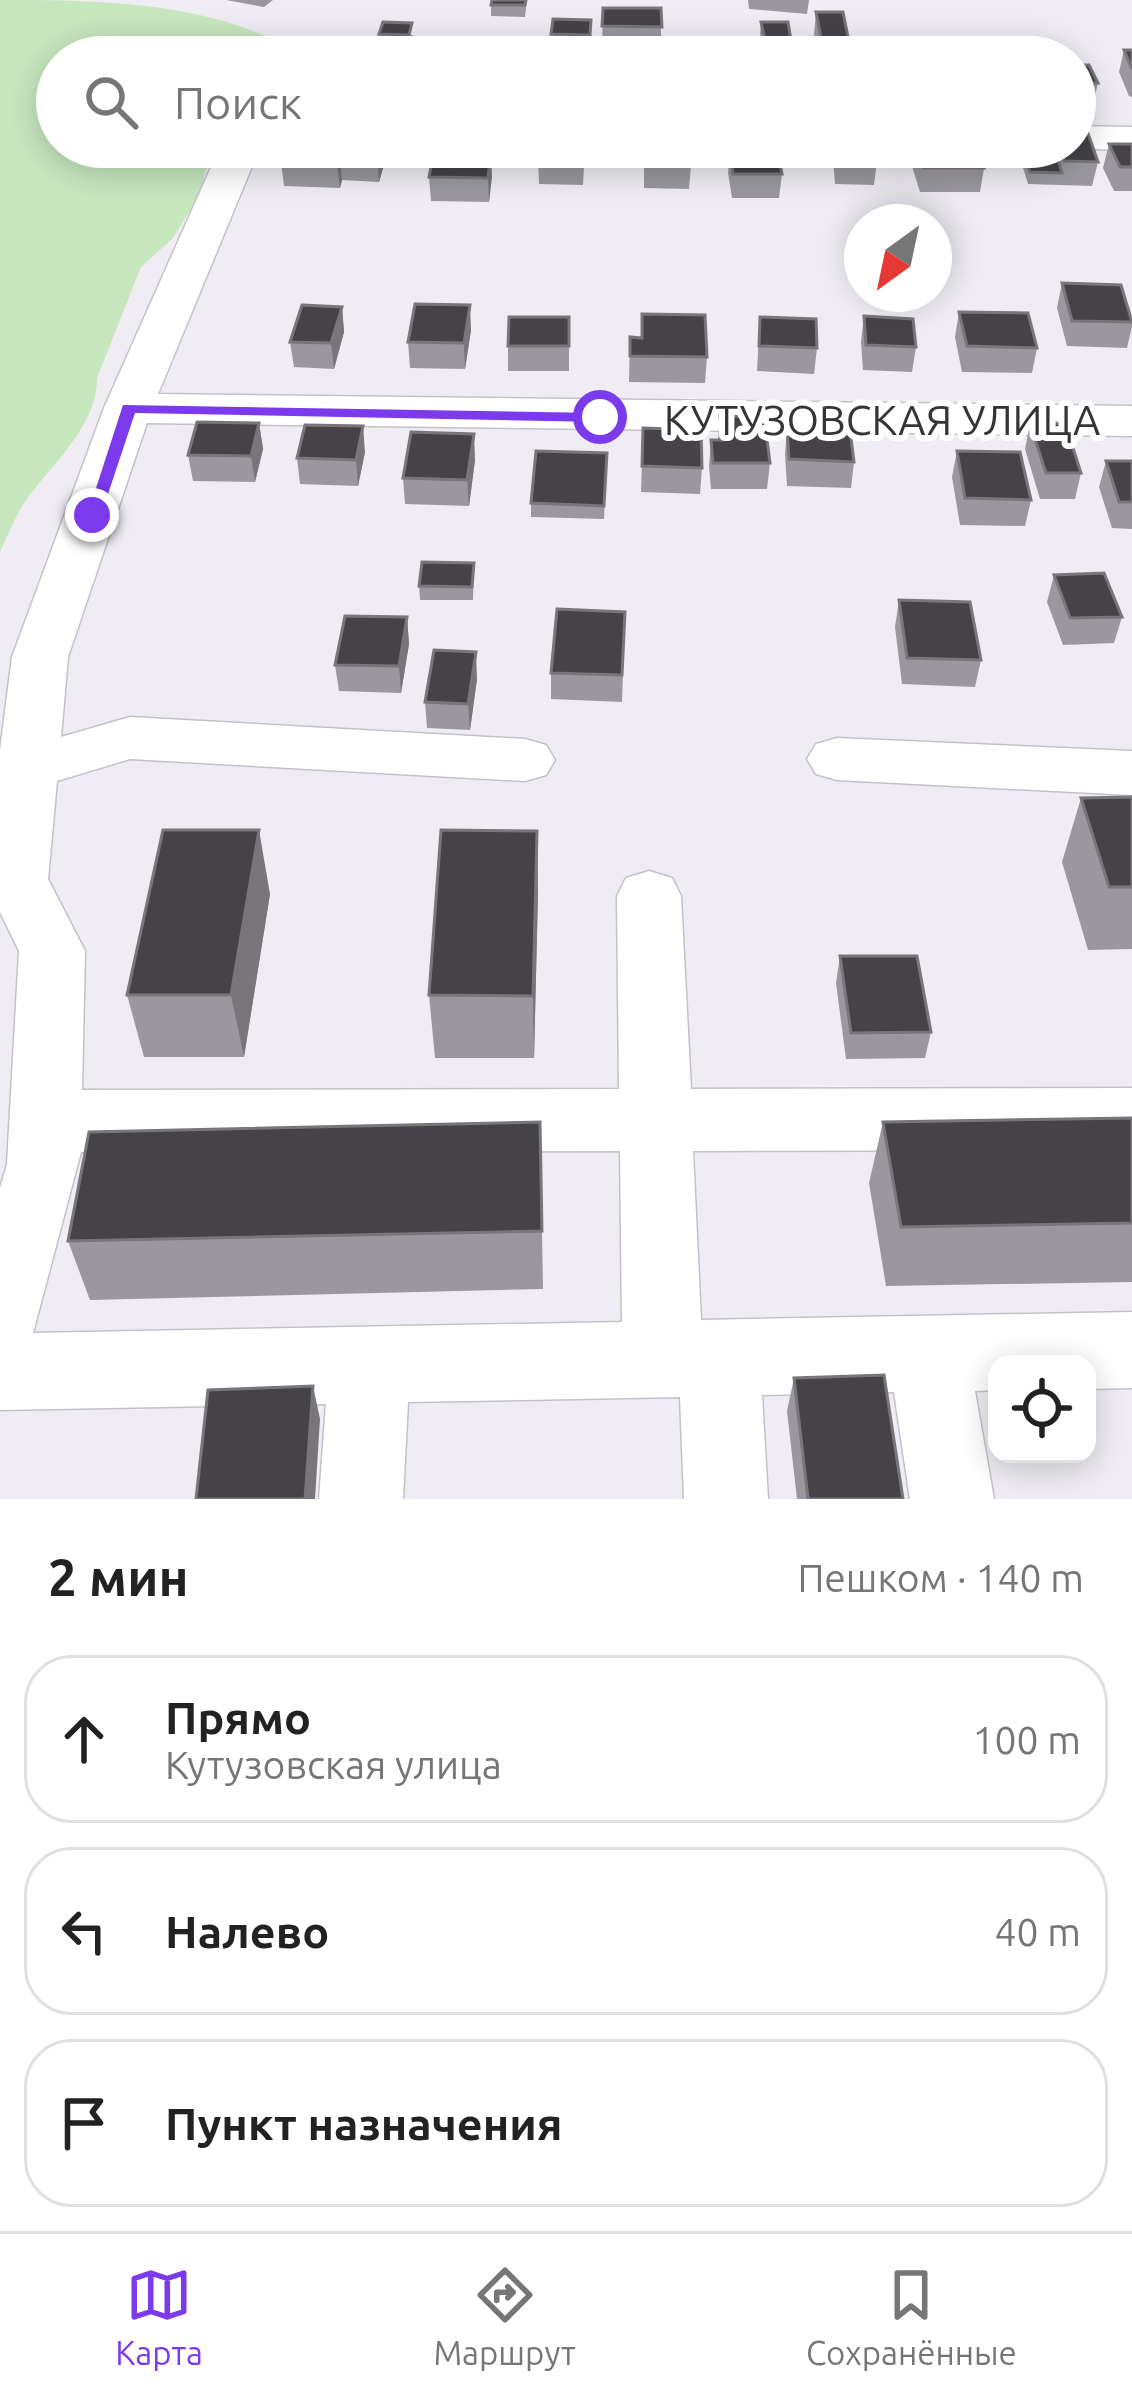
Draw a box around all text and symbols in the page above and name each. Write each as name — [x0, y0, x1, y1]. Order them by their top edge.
search box — [36, 36, 1096, 168]
icon: search — [78, 69, 144, 135]
text: Поиск — [174, 77, 302, 128]
north arrow — [844, 204, 952, 312]
route start — [573, 390, 627, 444]
street label: КУТУЗОВСКАЯ УЛИЦА — [664, 396, 1100, 443]
route end — [65, 488, 119, 542]
map controls — [988, 1355, 1096, 1463]
button: locate — [988, 1355, 1096, 1463]
text: 2 мин — [48, 1548, 189, 1606]
text: Пешком · 140 m — [797, 1556, 1084, 1599]
text: Прямо — [165, 1692, 311, 1743]
icon: ahead — [51, 1706, 117, 1772]
text: 100 m — [972, 1718, 1081, 1761]
text: Кутузовская улица — [165, 1743, 502, 1786]
icon: left — [51, 1898, 117, 1964]
text: Налево — [165, 1906, 329, 1957]
text: 40 m — [994, 1910, 1081, 1953]
icon: arrive — [51, 2090, 117, 2156]
text: Пункт назначения — [165, 2098, 563, 2149]
tab: Карта — [115, 2262, 203, 2371]
tab: Маршрут — [433, 2262, 576, 2371]
tab: Сохранённые — [806, 2262, 1017, 2371]

